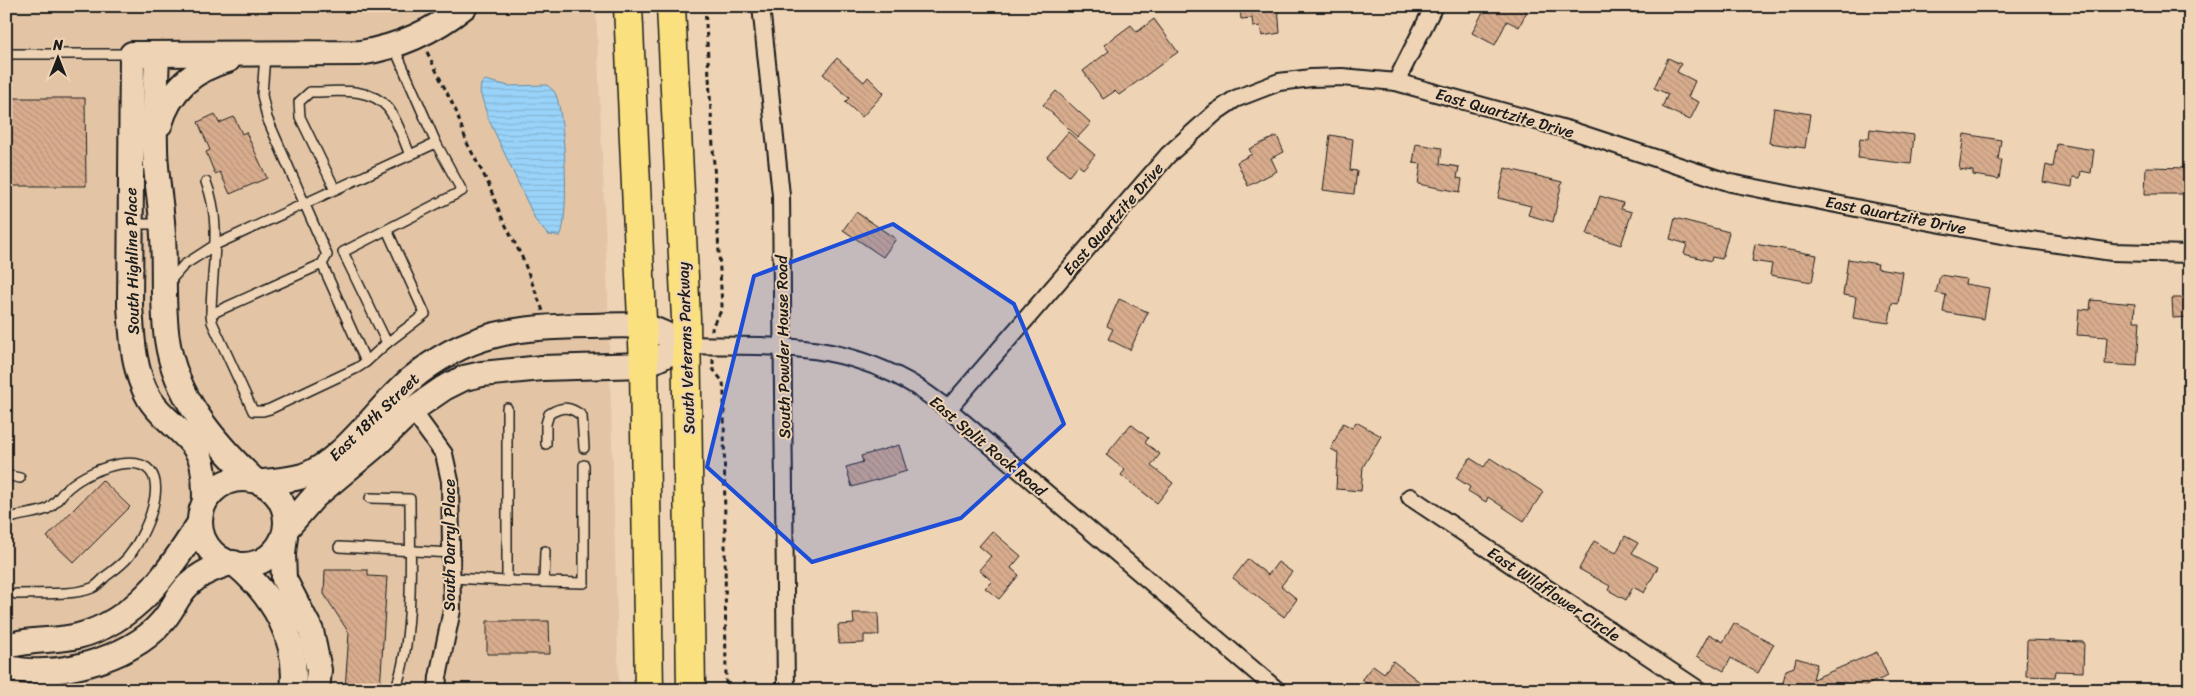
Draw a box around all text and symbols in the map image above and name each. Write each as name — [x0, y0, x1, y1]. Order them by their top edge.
north arrow — [32, 32, 82, 82]
text: N — [52, 33, 63, 58]
street label: East Quartzite Drive — [1432, 79, 1578, 147]
street label: East Quartzite Drive — [1055, 156, 1171, 282]
street label: South Highline Place — [116, 187, 148, 335]
street label: East Quartzite Drive — [1823, 187, 1969, 243]
street label: South Powder House Road — [767, 254, 799, 439]
street label: South Veterans Parkway — [668, 261, 703, 435]
street label: East 18th Street — [321, 366, 427, 468]
street label: East Split Rock Road — [923, 388, 1055, 505]
street label: South Darryl Place — [435, 479, 464, 611]
street label: East Wildflower Circle — [1481, 538, 1627, 650]

